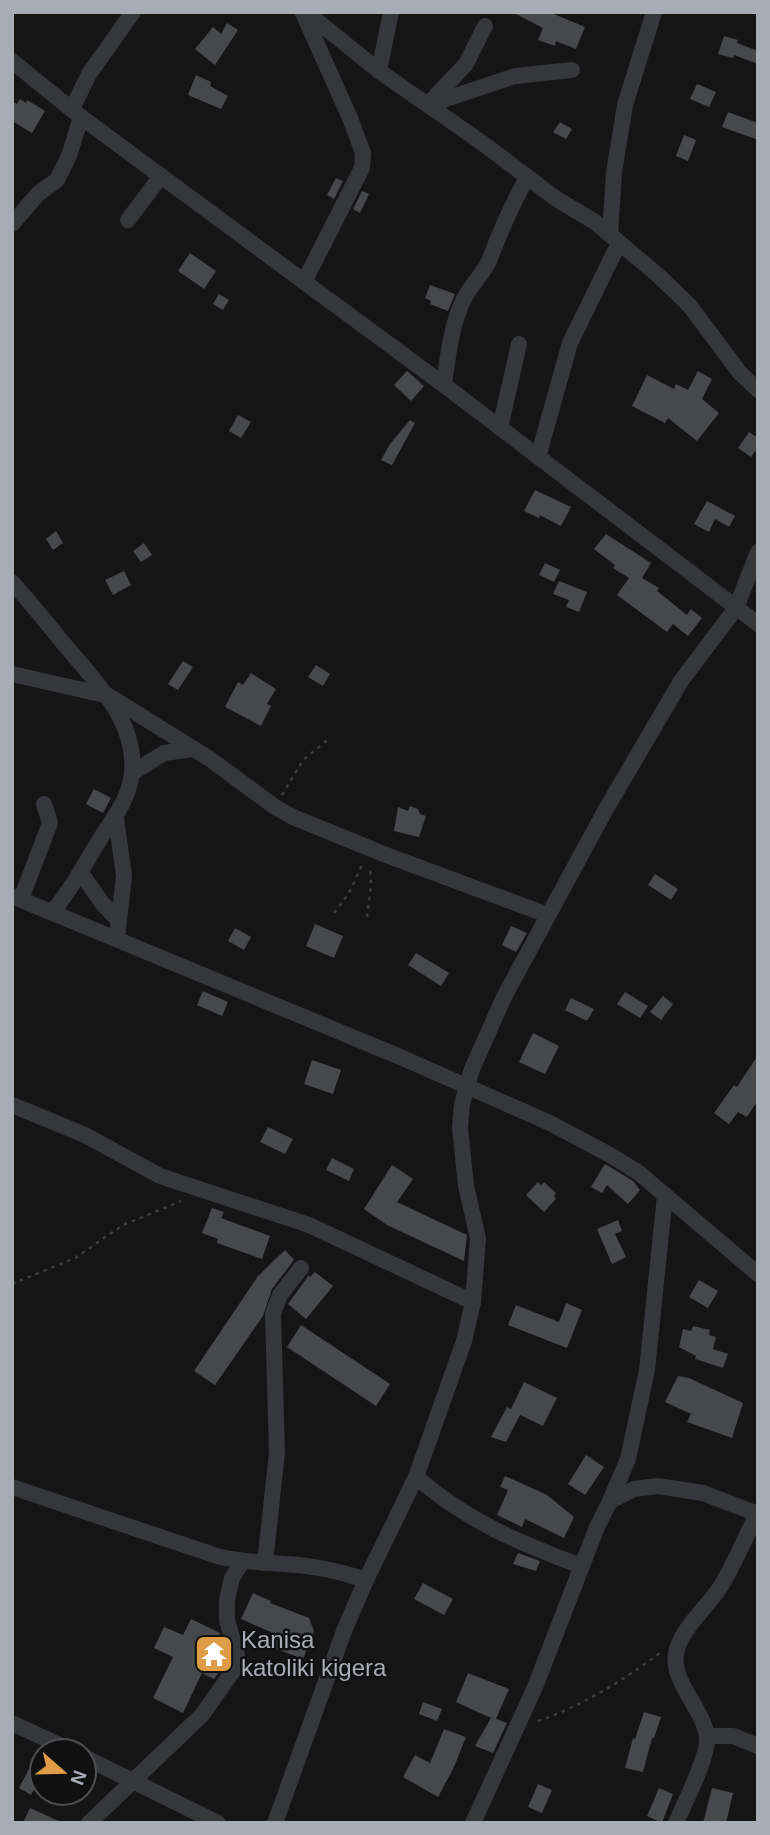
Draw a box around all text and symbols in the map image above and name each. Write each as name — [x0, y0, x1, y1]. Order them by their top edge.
place label: Kanisa katoliki kigera — [241, 1626, 387, 1681]
temple icon: Kanisa katoliki kigera — [193, 1633, 235, 1675]
north arrow — [28, 1737, 98, 1807]
text: N — [66, 1768, 91, 1788]

